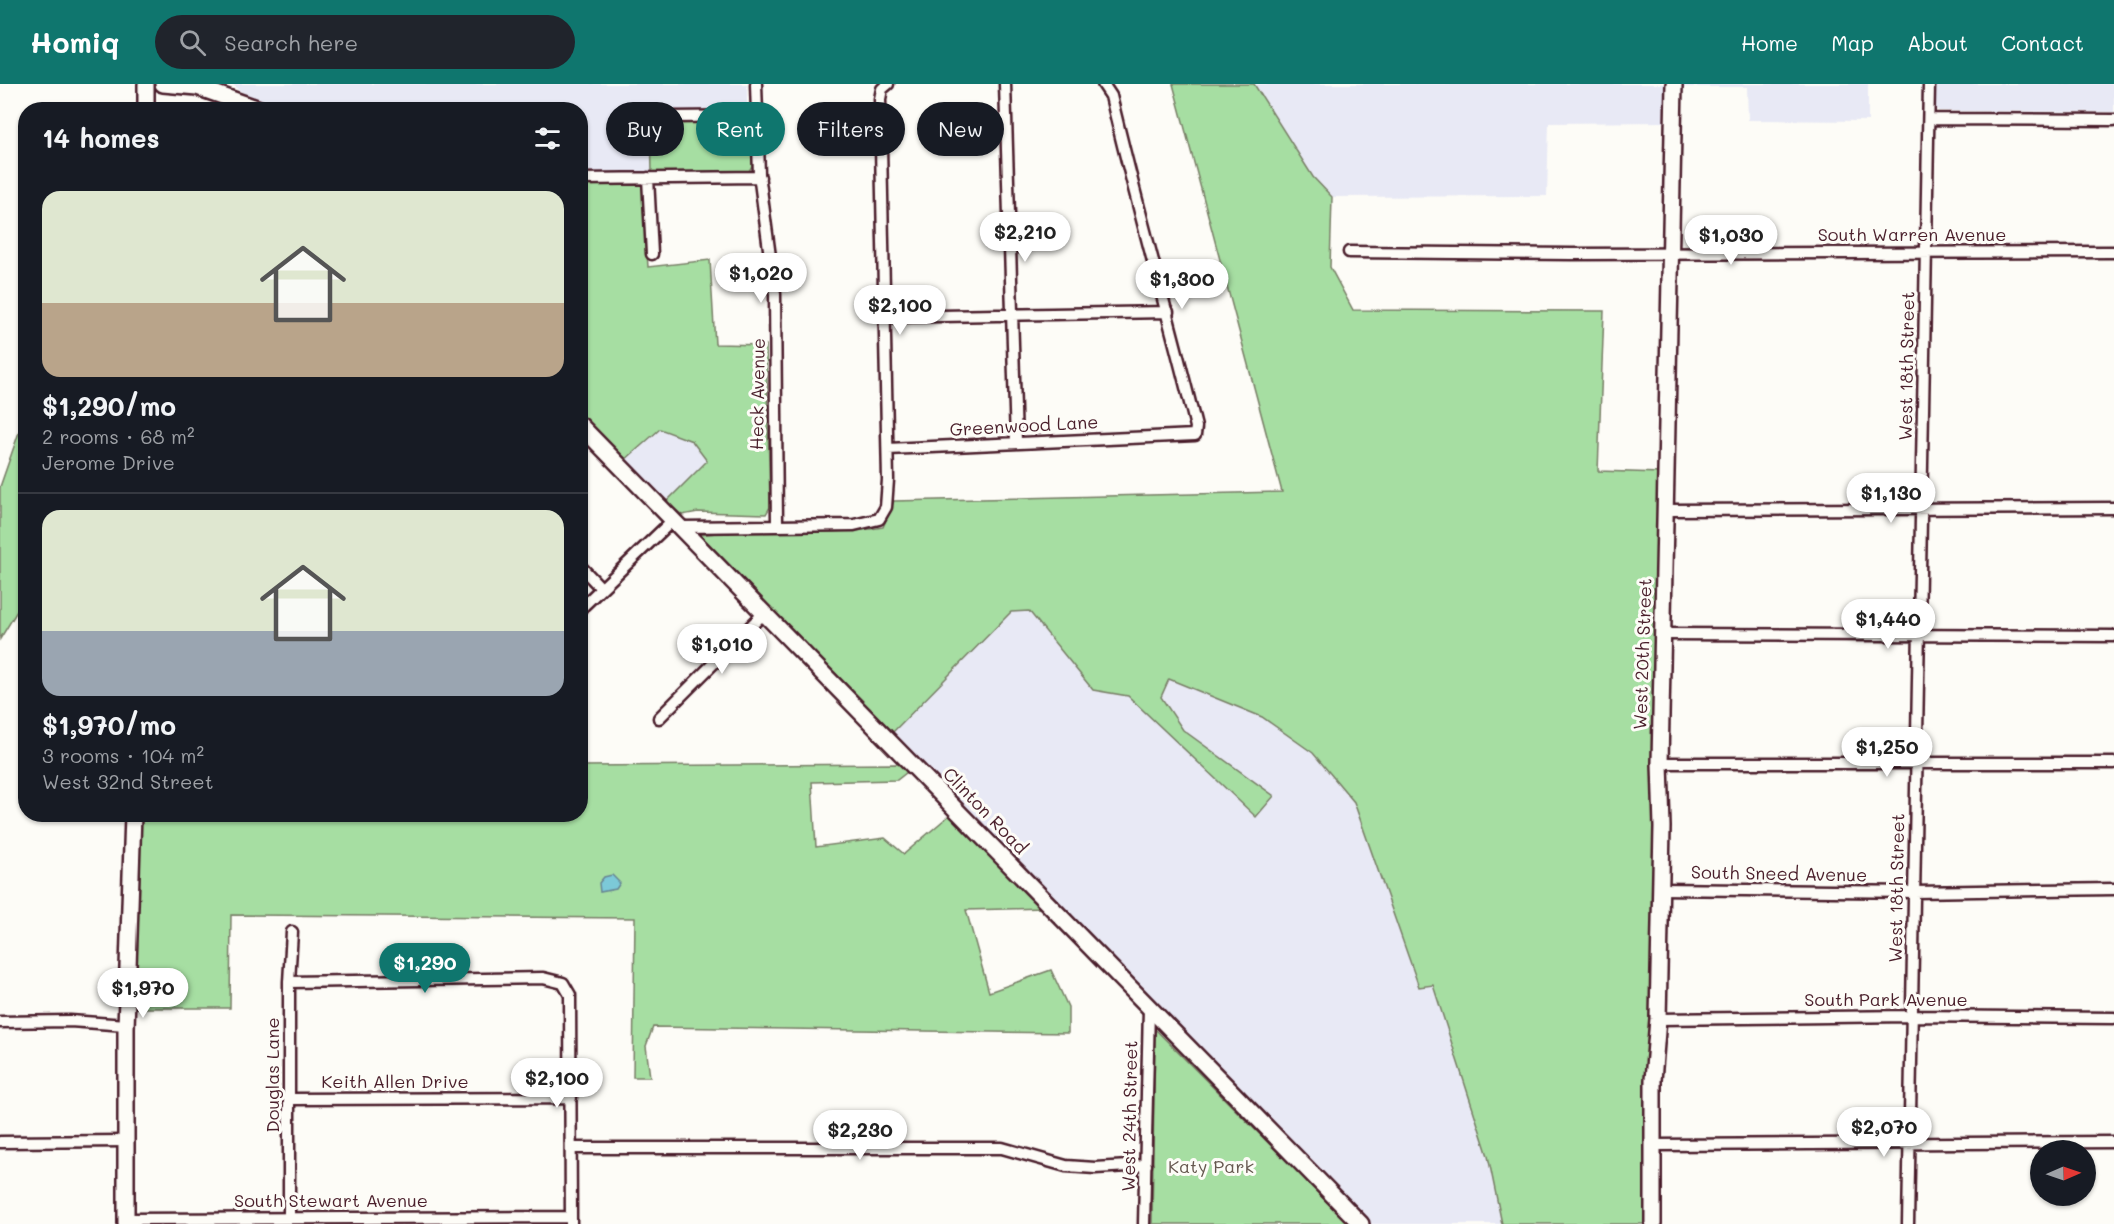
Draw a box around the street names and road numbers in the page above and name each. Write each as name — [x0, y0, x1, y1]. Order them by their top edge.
street label: South Warren Avenue — [1818, 222, 2006, 246]
street label: West 18th Street — [1893, 291, 1919, 441]
street label: Heck Avenue — [744, 338, 770, 450]
street label: Greenwood Lane — [949, 409, 1099, 441]
street label: West 20th Street — [1627, 578, 1657, 730]
street label: Clinton Road — [938, 762, 1033, 859]
street label: West 18th Street — [1883, 813, 1909, 963]
street label: South Sneed Avenue — [1691, 859, 1867, 887]
street label: South Park Avenue — [1804, 987, 1968, 1011]
street label: Douglas Lane — [260, 1017, 284, 1133]
street label: West 24th Street — [1116, 1040, 1142, 1192]
street label: Keith Allen Drive — [321, 1069, 469, 1093]
street label: South Stewart Avenue — [234, 1188, 428, 1212]

